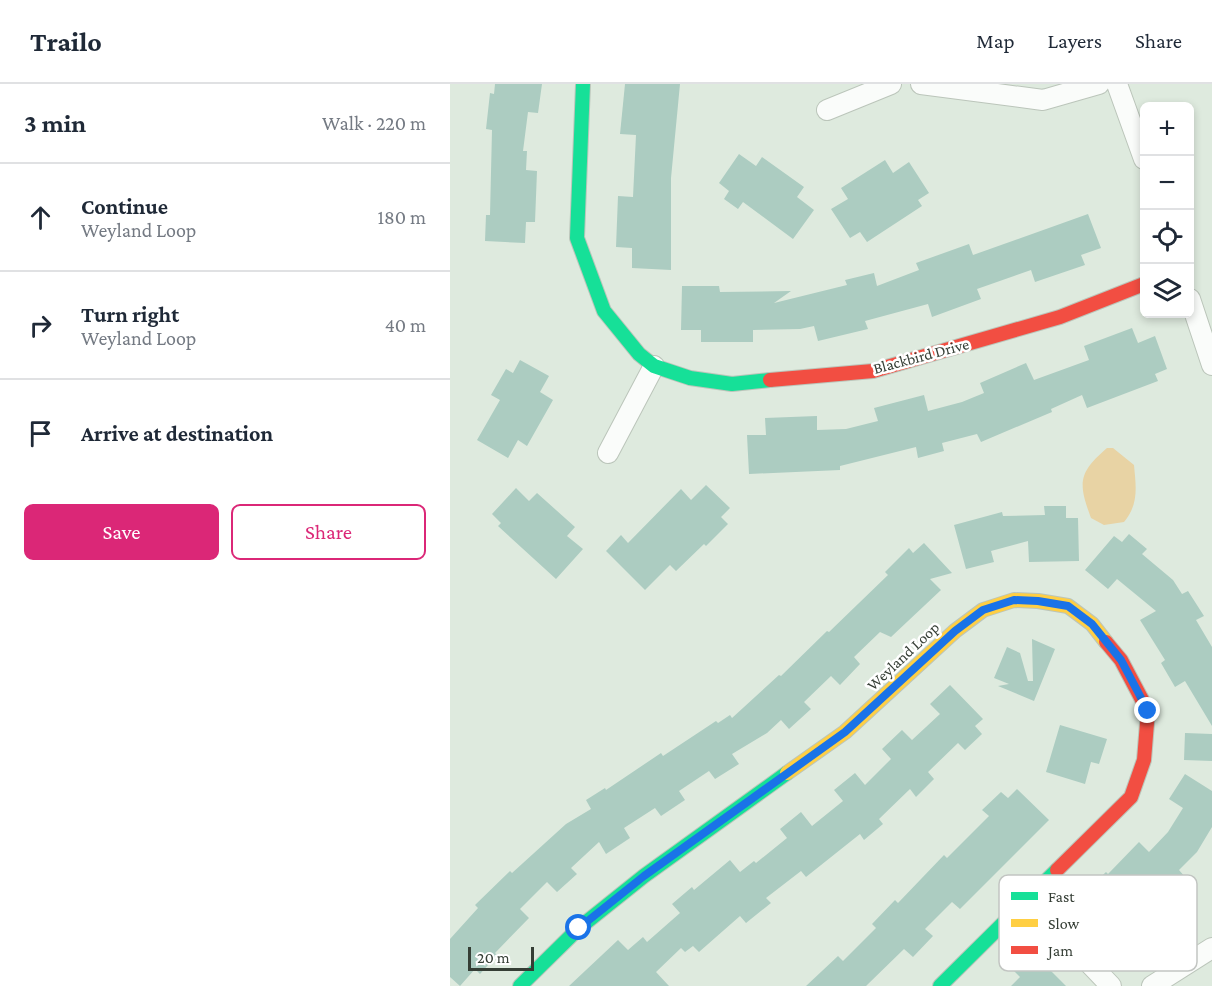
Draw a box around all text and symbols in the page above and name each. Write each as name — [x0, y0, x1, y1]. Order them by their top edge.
text: Trailo — [30, 26, 102, 57]
text: Map — [976, 29, 1015, 53]
text: Layers — [1048, 29, 1102, 53]
text: Share — [1135, 29, 1182, 53]
map controls — [1140, 102, 1194, 318]
button: + — [1140, 102, 1194, 156]
text: 3 min — [24, 109, 86, 138]
text: Walk · 220 m — [322, 112, 426, 134]
button: − — [1140, 156, 1194, 210]
text: Continue — [81, 194, 168, 219]
icon: ahead — [24, 201, 57, 234]
text: 180 m — [377, 206, 426, 228]
button: locate — [1140, 210, 1194, 264]
text: Weyland Loop — [81, 219, 196, 241]
button: layers — [1140, 264, 1194, 318]
text: Turn right — [81, 302, 179, 327]
icon: right — [24, 309, 57, 342]
text: 40 m — [385, 314, 426, 336]
text: Weyland Loop — [81, 327, 196, 349]
street label: Blackbird Drive — [871, 335, 971, 377]
icon: arrive — [24, 417, 57, 450]
text: Arrive at destination — [81, 421, 273, 446]
button: Save — [24, 504, 219, 560]
button: Share — [231, 504, 426, 560]
street label: Weyland Loop — [863, 618, 943, 694]
route end — [1134, 697, 1160, 723]
legend — [999, 875, 1197, 971]
text: Fast — [1048, 888, 1075, 905]
route start — [565, 914, 591, 940]
text: Slow — [1048, 915, 1080, 932]
text: Jam — [1046, 942, 1073, 960]
scale bar — [468, 944, 534, 972]
text: 20 m — [477, 949, 510, 966]

